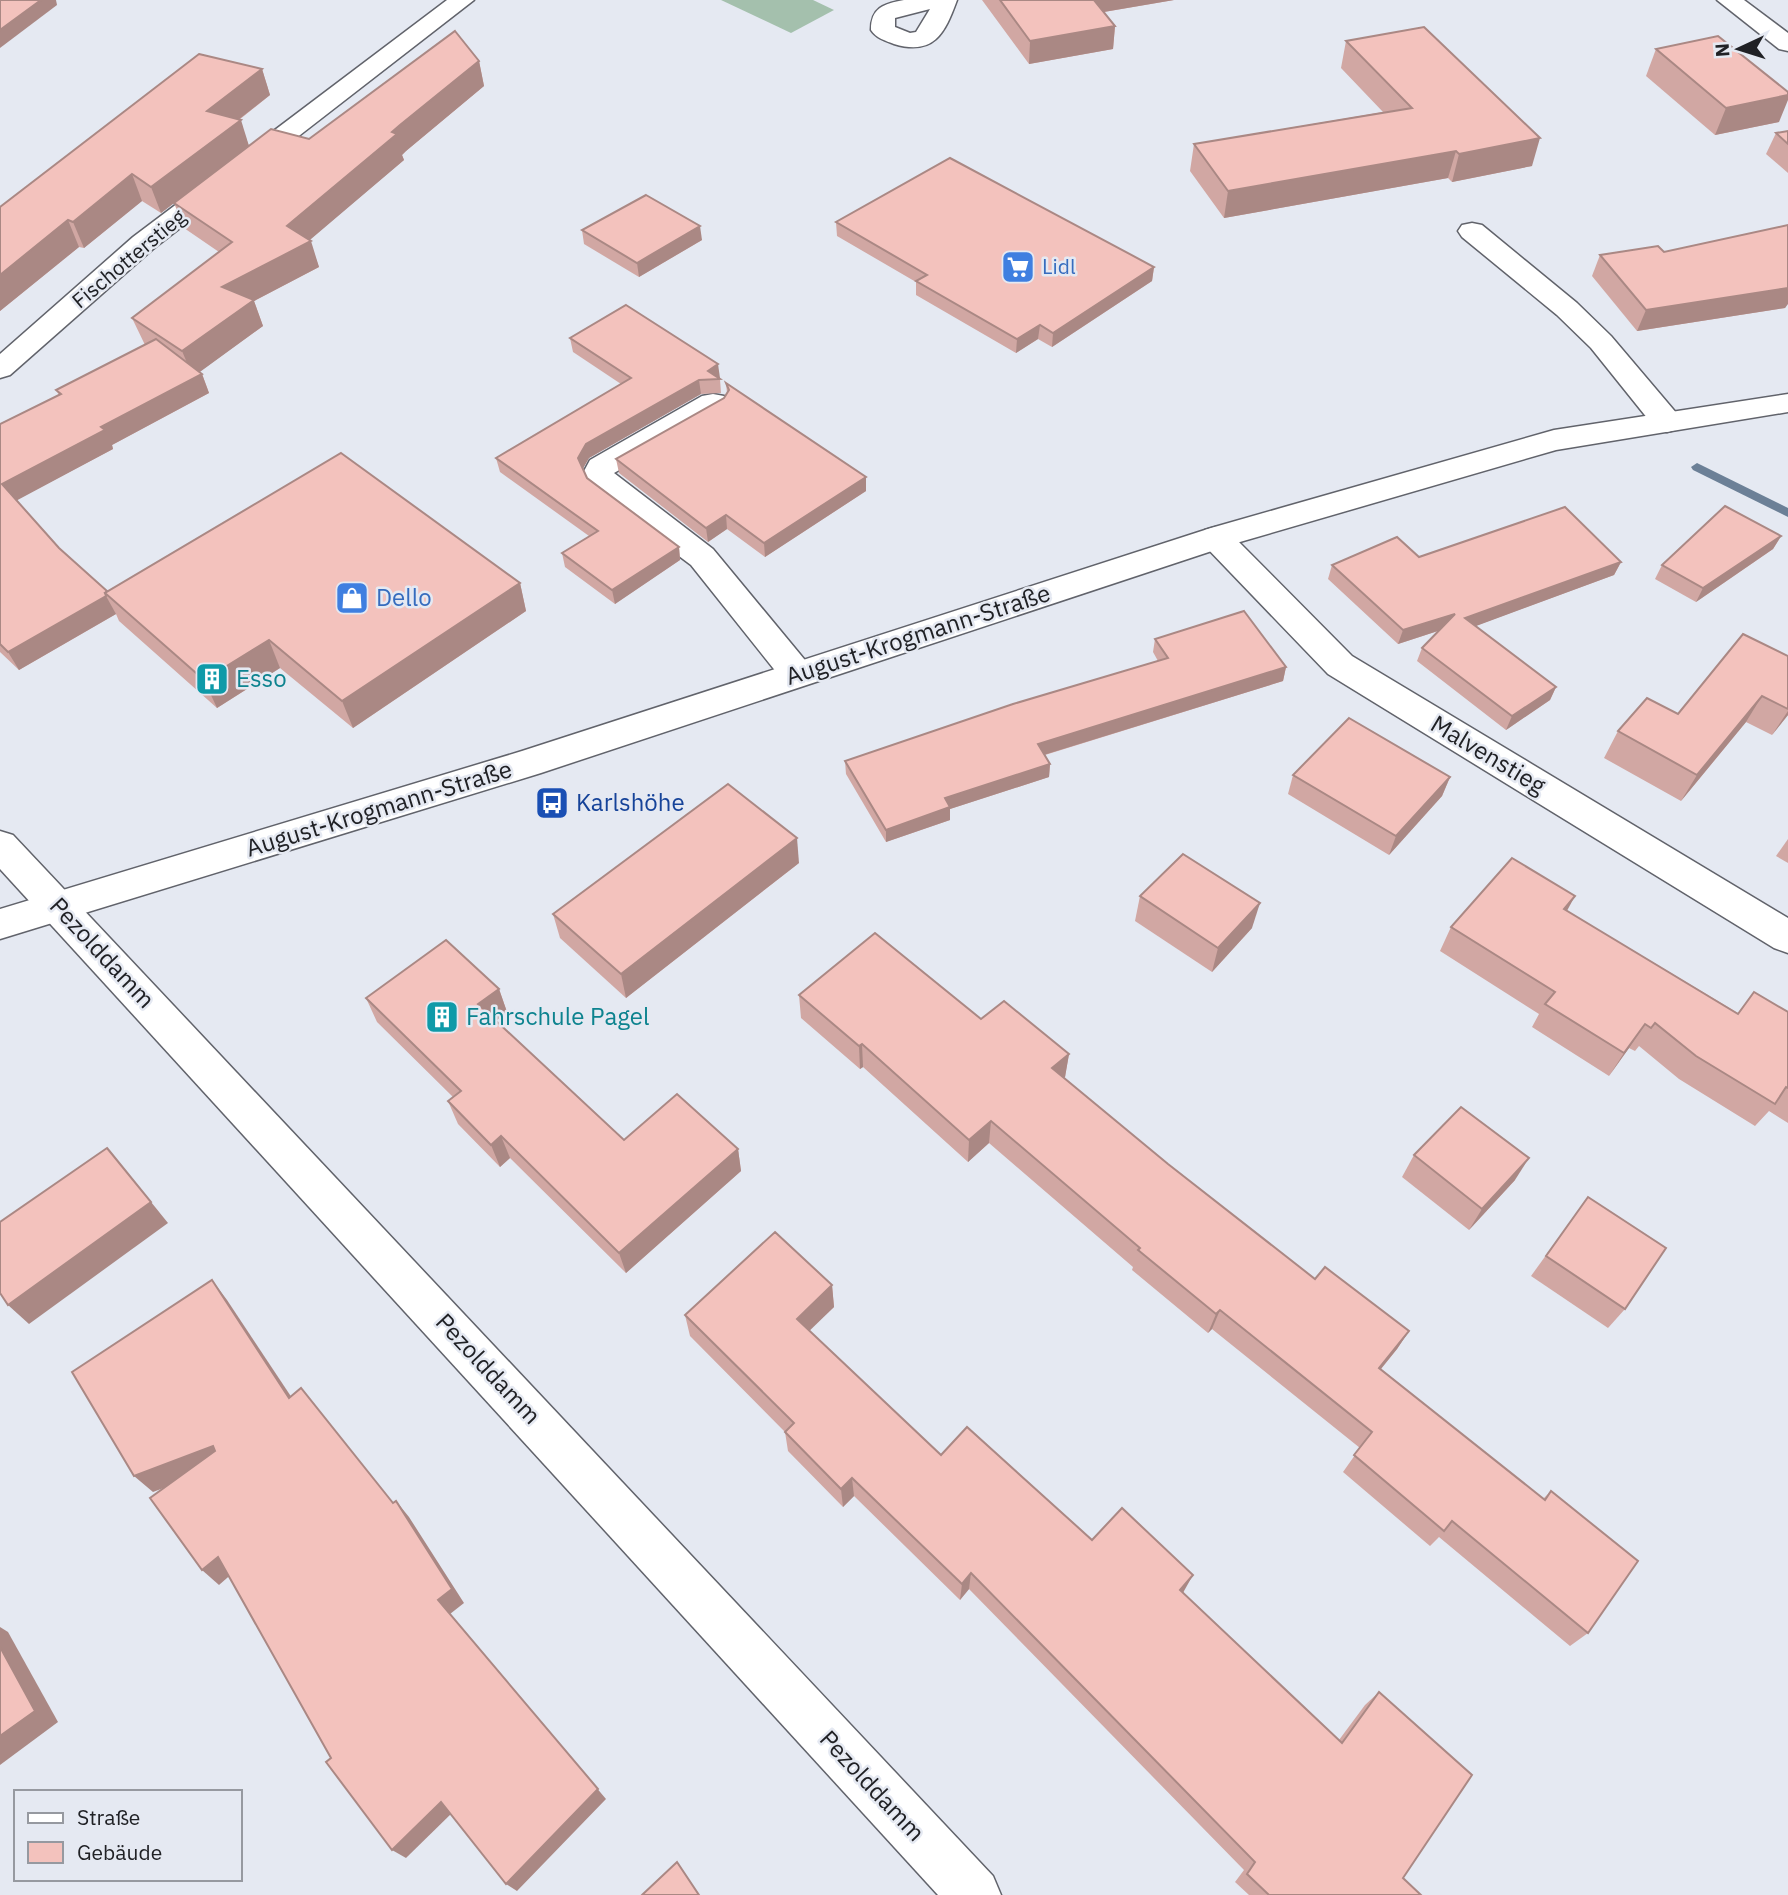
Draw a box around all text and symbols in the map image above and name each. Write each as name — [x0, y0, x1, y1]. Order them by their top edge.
north arrow — [1704, 14, 1774, 84]
text: N — [1710, 42, 1734, 58]
street label: Fischotterstieg — [66, 202, 191, 314]
supermarket icon: Lidl — [999, 248, 1037, 286]
place label: Lidl — [1042, 252, 1076, 280]
street label: August-Krogmann-Straße — [781, 576, 1054, 692]
shop icon: Dello — [333, 579, 371, 617]
place label: Dello — [376, 581, 432, 613]
building icon: Esso — [193, 660, 231, 698]
place label: Esso — [236, 662, 287, 694]
street label: Malvenstieg — [1425, 707, 1552, 801]
street label: August-Krogmann-Straße — [242, 752, 516, 864]
bus stop icon: Karlshöhe — [533, 784, 571, 822]
place label: Karlshöhe — [576, 786, 685, 818]
street label: Pezolddamm — [43, 890, 162, 1015]
building icon: Fahrschule Pagel — [423, 998, 461, 1036]
place label: Fahrschule Pagel — [466, 1000, 649, 1032]
street label: Pezolddamm — [429, 1306, 548, 1431]
street label: Pezolddamm — [813, 1723, 932, 1848]
legend — [14, 1790, 242, 1881]
text: Straße — [77, 1803, 140, 1831]
text: Gebäude — [77, 1838, 162, 1866]

